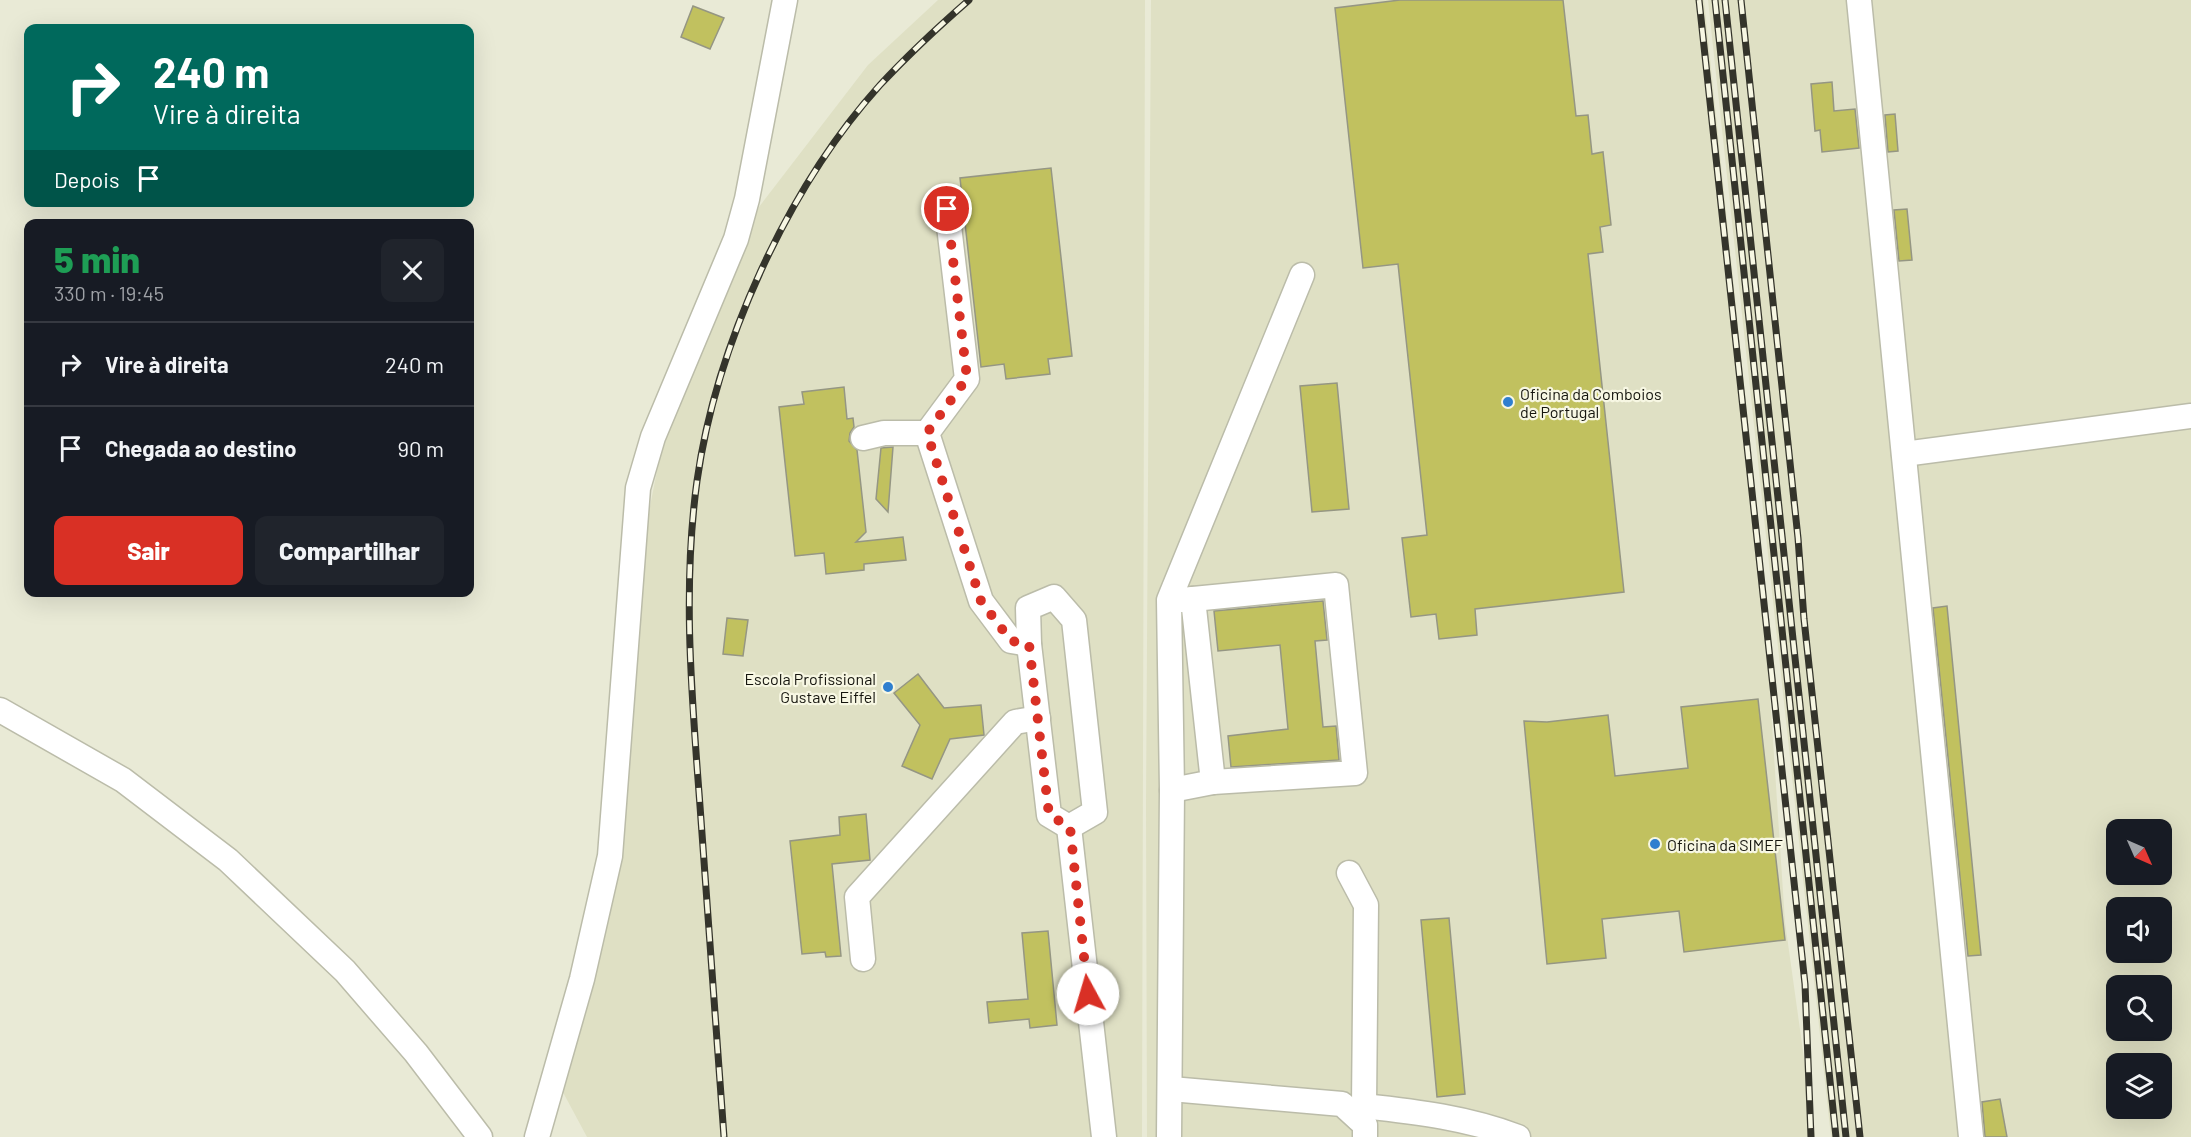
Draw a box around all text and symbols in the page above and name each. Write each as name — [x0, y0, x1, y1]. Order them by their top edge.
text: 240 m — [153, 46, 269, 96]
icon: right — [54, 48, 132, 126]
text: Vire à direita — [153, 97, 301, 129]
icon: arrive — [132, 162, 165, 195]
text: Depois — [54, 166, 120, 192]
pin — [921, 183, 972, 234]
icon: arrive — [930, 192, 963, 225]
text: 5 min — [54, 237, 140, 280]
button: close — [381, 239, 444, 302]
text: 330 m · 19:45 — [54, 281, 164, 305]
icon: right — [54, 348, 87, 381]
text: Vire à direita — [105, 351, 229, 377]
text: 240 m — [385, 351, 444, 377]
place label: Oficina da Comboios de Portugal — [1520, 384, 1662, 421]
marker: Oficina da Comboios de Portugal — [1501, 395, 1515, 409]
icon: arrive — [54, 432, 87, 465]
text: Chegada ao destino — [105, 435, 296, 461]
text: 90 m — [398, 435, 444, 461]
button: Sair — [54, 516, 243, 585]
button: Compartilhar — [255, 516, 444, 585]
place label: Escola Profissional Gustave Eiffel — [744, 669, 876, 706]
marker: Escola Profissional Gustave Eiffel — [881, 680, 895, 694]
north arrow — [2106, 819, 2172, 885]
map controls — [2106, 819, 2172, 1119]
place label: Oficina da SIMEF — [1667, 835, 1783, 854]
marker: Oficina da SIMEF — [1648, 837, 1662, 851]
button: sound — [2106, 897, 2172, 963]
position arrow — [1056, 962, 1120, 1026]
button: search — [2106, 975, 2172, 1041]
button: layers — [2106, 1053, 2172, 1119]

